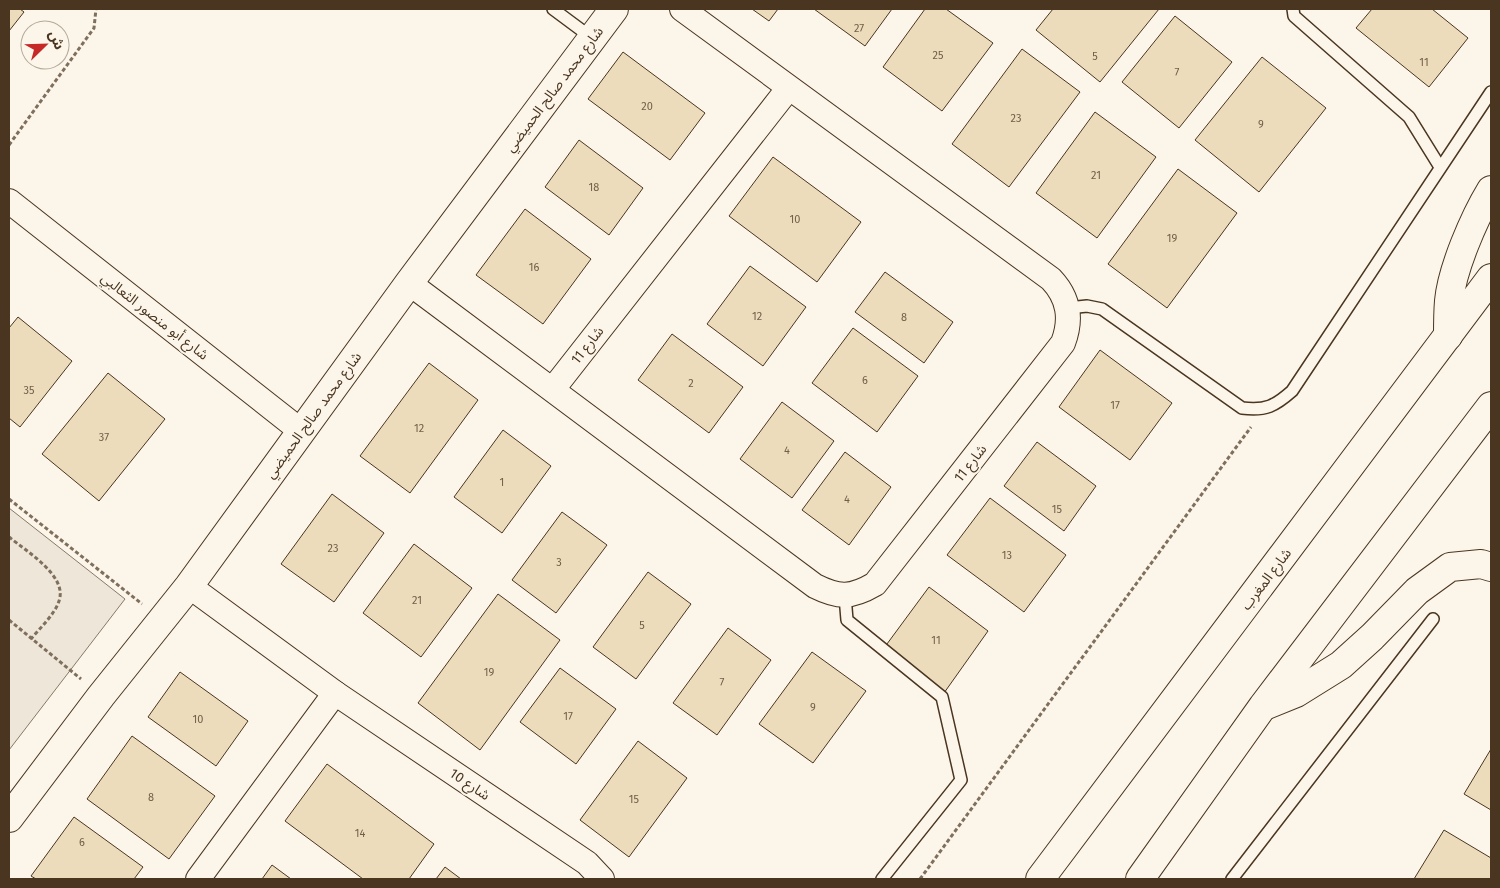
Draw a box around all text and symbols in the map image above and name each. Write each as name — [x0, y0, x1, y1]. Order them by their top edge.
north arrow — [20, 20, 70, 70]
house number: 27 — [854, 22, 864, 35]
street label: شارع محمد صالح الحميضي — [502, 23, 609, 157]
text: ش — [45, 28, 68, 52]
house number: 25 — [933, 49, 944, 62]
house number: 5 — [1092, 50, 1098, 63]
house number: 11 — [1419, 56, 1429, 69]
house number: 7 — [1175, 66, 1180, 79]
house number: 20 — [641, 100, 653, 113]
house number: 23 — [1011, 112, 1021, 125]
house number: 9 — [1258, 118, 1264, 131]
house number: 21 — [1091, 169, 1101, 182]
house number: 18 — [589, 181, 599, 194]
house number: 10 — [790, 213, 800, 226]
house number: 19 — [1167, 232, 1177, 245]
house number: 16 — [529, 261, 539, 274]
street label: شارع أبو منصور الثعالبي — [96, 269, 212, 365]
house number: 12 — [752, 310, 762, 323]
house number: 8 — [901, 311, 907, 324]
street label: شارع 11 — [567, 323, 609, 369]
street label: شارع محمد صالح الحميضي — [262, 349, 367, 483]
house number: 6 — [862, 374, 868, 387]
house number: 2 — [688, 377, 694, 390]
house number: 35 — [24, 384, 35, 397]
house number: 17 — [1110, 399, 1120, 412]
house number: 12 — [414, 422, 424, 435]
house number: 37 — [99, 431, 109, 444]
street label: شارع 11 — [950, 441, 992, 487]
house number: 4 — [784, 444, 790, 457]
house number: 1 — [500, 476, 504, 489]
house number: 4 — [844, 493, 850, 506]
house number: 15 — [1052, 503, 1063, 516]
house number: 23 — [328, 542, 338, 555]
street label: شارع المغرب — [1238, 545, 1297, 615]
house number: 13 — [1002, 549, 1012, 562]
house number: 3 — [556, 556, 562, 569]
house number: 21 — [412, 594, 422, 607]
house number: 5 — [639, 619, 645, 632]
house number: 11 — [931, 634, 941, 647]
house number: 19 — [484, 666, 494, 679]
house number: 7 — [720, 676, 725, 689]
house number: 9 — [810, 701, 816, 714]
house number: 17 — [563, 710, 573, 723]
house number: 10 — [193, 713, 203, 726]
street label: شارع 10 — [445, 765, 493, 806]
house number: 8 — [148, 791, 154, 804]
house number: 15 — [629, 793, 640, 806]
house number: 14 — [355, 827, 365, 840]
house number: 6 — [79, 836, 85, 849]

